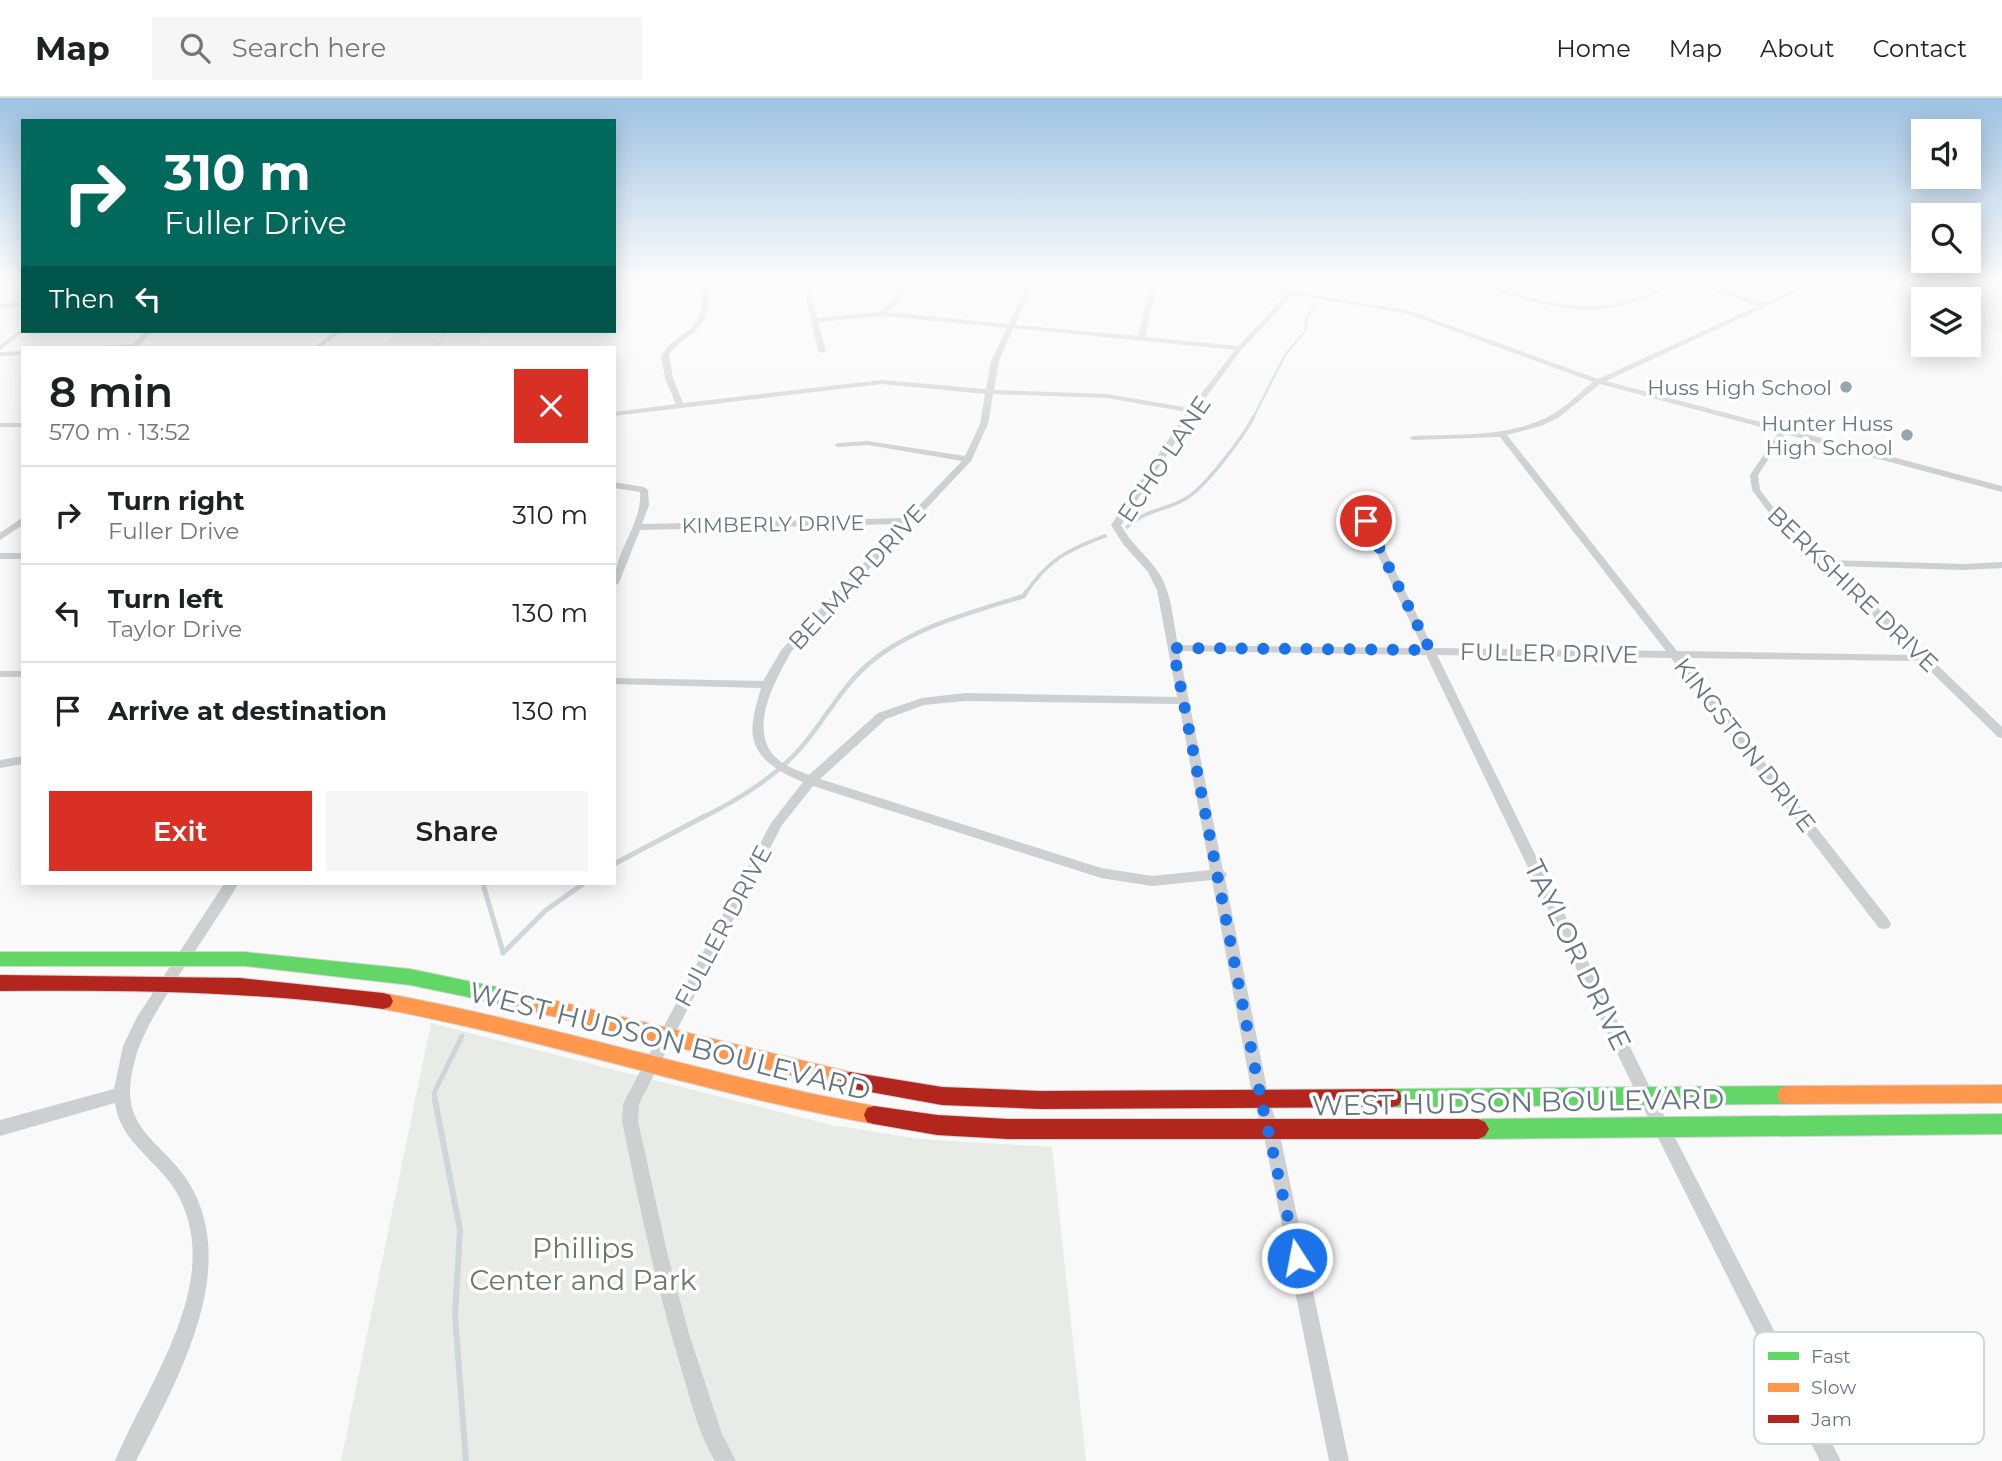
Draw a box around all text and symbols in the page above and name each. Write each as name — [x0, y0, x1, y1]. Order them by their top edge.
search box — [152, 17, 642, 80]
text: Map — [35, 28, 110, 68]
icon: search — [176, 29, 214, 67]
text: Search here — [232, 32, 386, 64]
text: Home — [1556, 34, 1631, 63]
text: Map — [1669, 34, 1722, 63]
text: About — [1760, 34, 1834, 63]
text: Contact — [1872, 34, 1967, 63]
map controls — [1911, 119, 1981, 357]
button: sound — [1911, 119, 1981, 189]
text: 310 m — [164, 143, 311, 202]
icon: right — [49, 147, 140, 238]
text: Fuller Drive — [164, 203, 347, 242]
button: search — [1911, 203, 1981, 273]
icon: left — [129, 280, 167, 318]
text: Then — [49, 283, 115, 315]
button: layers — [1911, 287, 1981, 357]
text: 8 min — [49, 366, 173, 418]
button: close — [514, 369, 588, 443]
place label: Huss High School — [1647, 375, 1832, 400]
marker: Huss High School — [1838, 379, 1854, 395]
street label: ECHO LANE — [1111, 390, 1217, 528]
place label: Hunter Huss High School — [1761, 411, 1893, 460]
text: 570 m · 13:52 — [49, 418, 190, 446]
marker: Hunter Huss High School — [1899, 427, 1915, 443]
text: Turn right — [108, 485, 244, 517]
pin — [1336, 491, 1396, 551]
icon: right — [49, 496, 87, 534]
street label: BELMAR DRIVE — [782, 498, 932, 656]
text: 310 m — [512, 499, 588, 531]
street label: BERKSHIRE DRIVE — [1762, 500, 1944, 678]
icon: arrive — [1347, 502, 1385, 540]
street label: KIMBERLY DRIVE — [681, 510, 865, 538]
text: Fuller Drive — [108, 517, 239, 545]
text: Turn left — [108, 583, 224, 615]
icon: left — [49, 594, 87, 632]
text: 130 m — [512, 597, 588, 629]
text: Taylor Drive — [108, 615, 242, 643]
street label: FULLER DRIVE — [1459, 637, 1639, 669]
street label: KINGSTON DRIVE — [1668, 652, 1822, 838]
icon: arrive — [49, 692, 87, 730]
text: Arrive at destination — [108, 695, 387, 727]
text: 130 m — [512, 695, 588, 727]
button: Exit — [49, 791, 312, 871]
button: Share — [326, 791, 588, 871]
street label: FULLER DRIVE — [668, 840, 778, 1012]
street label: TAYLOR DRIVE — [1517, 854, 1639, 1056]
street label: WEST HUDSON BOULEVARD — [466, 975, 874, 1107]
street label: WEST HUDSON BOULEVARD — [1312, 1081, 1724, 1123]
position arrow — [1260, 1221, 1334, 1295]
park label: Phillips Center and Park — [469, 1231, 697, 1297]
legend — [1754, 1332, 1984, 1444]
text: Fast — [1811, 1345, 1851, 1368]
text: Slow — [1811, 1376, 1856, 1399]
text: Jam — [1810, 1408, 1852, 1431]

